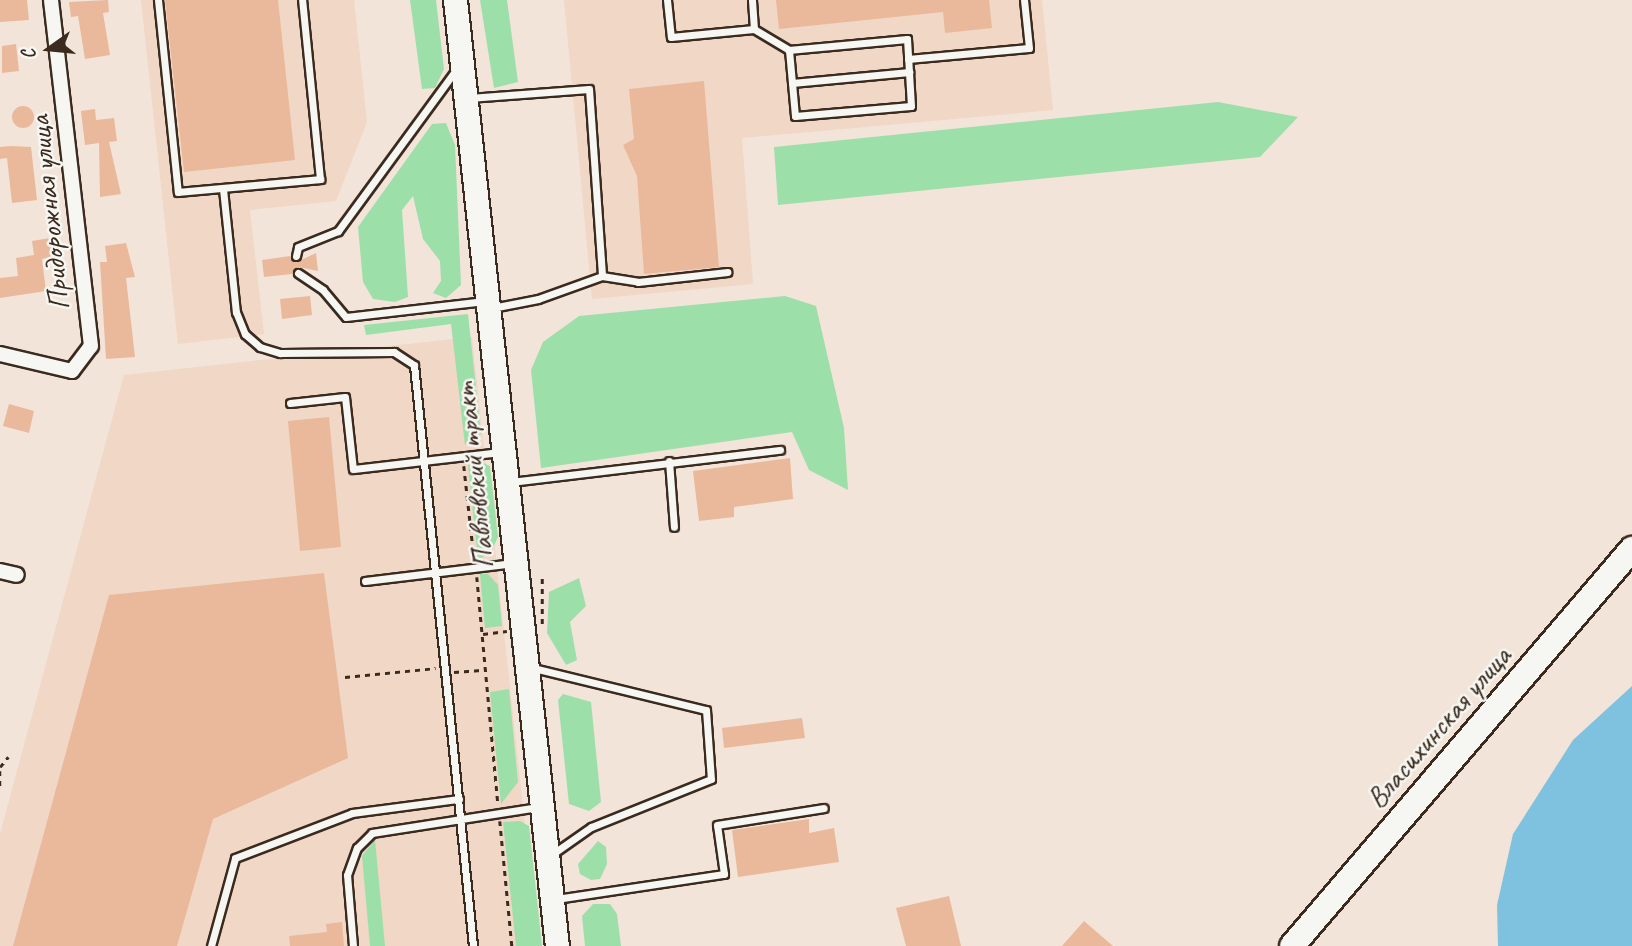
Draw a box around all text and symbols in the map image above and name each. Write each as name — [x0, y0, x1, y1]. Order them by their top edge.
north arrow — [14, 14, 84, 84]
text: С — [16, 47, 42, 62]
street label: Придорожная улица — [21, 113, 77, 313]
street label: Павловский тракт — [446, 381, 502, 571]
street label: Власихинская улица — [1357, 638, 1519, 816]

